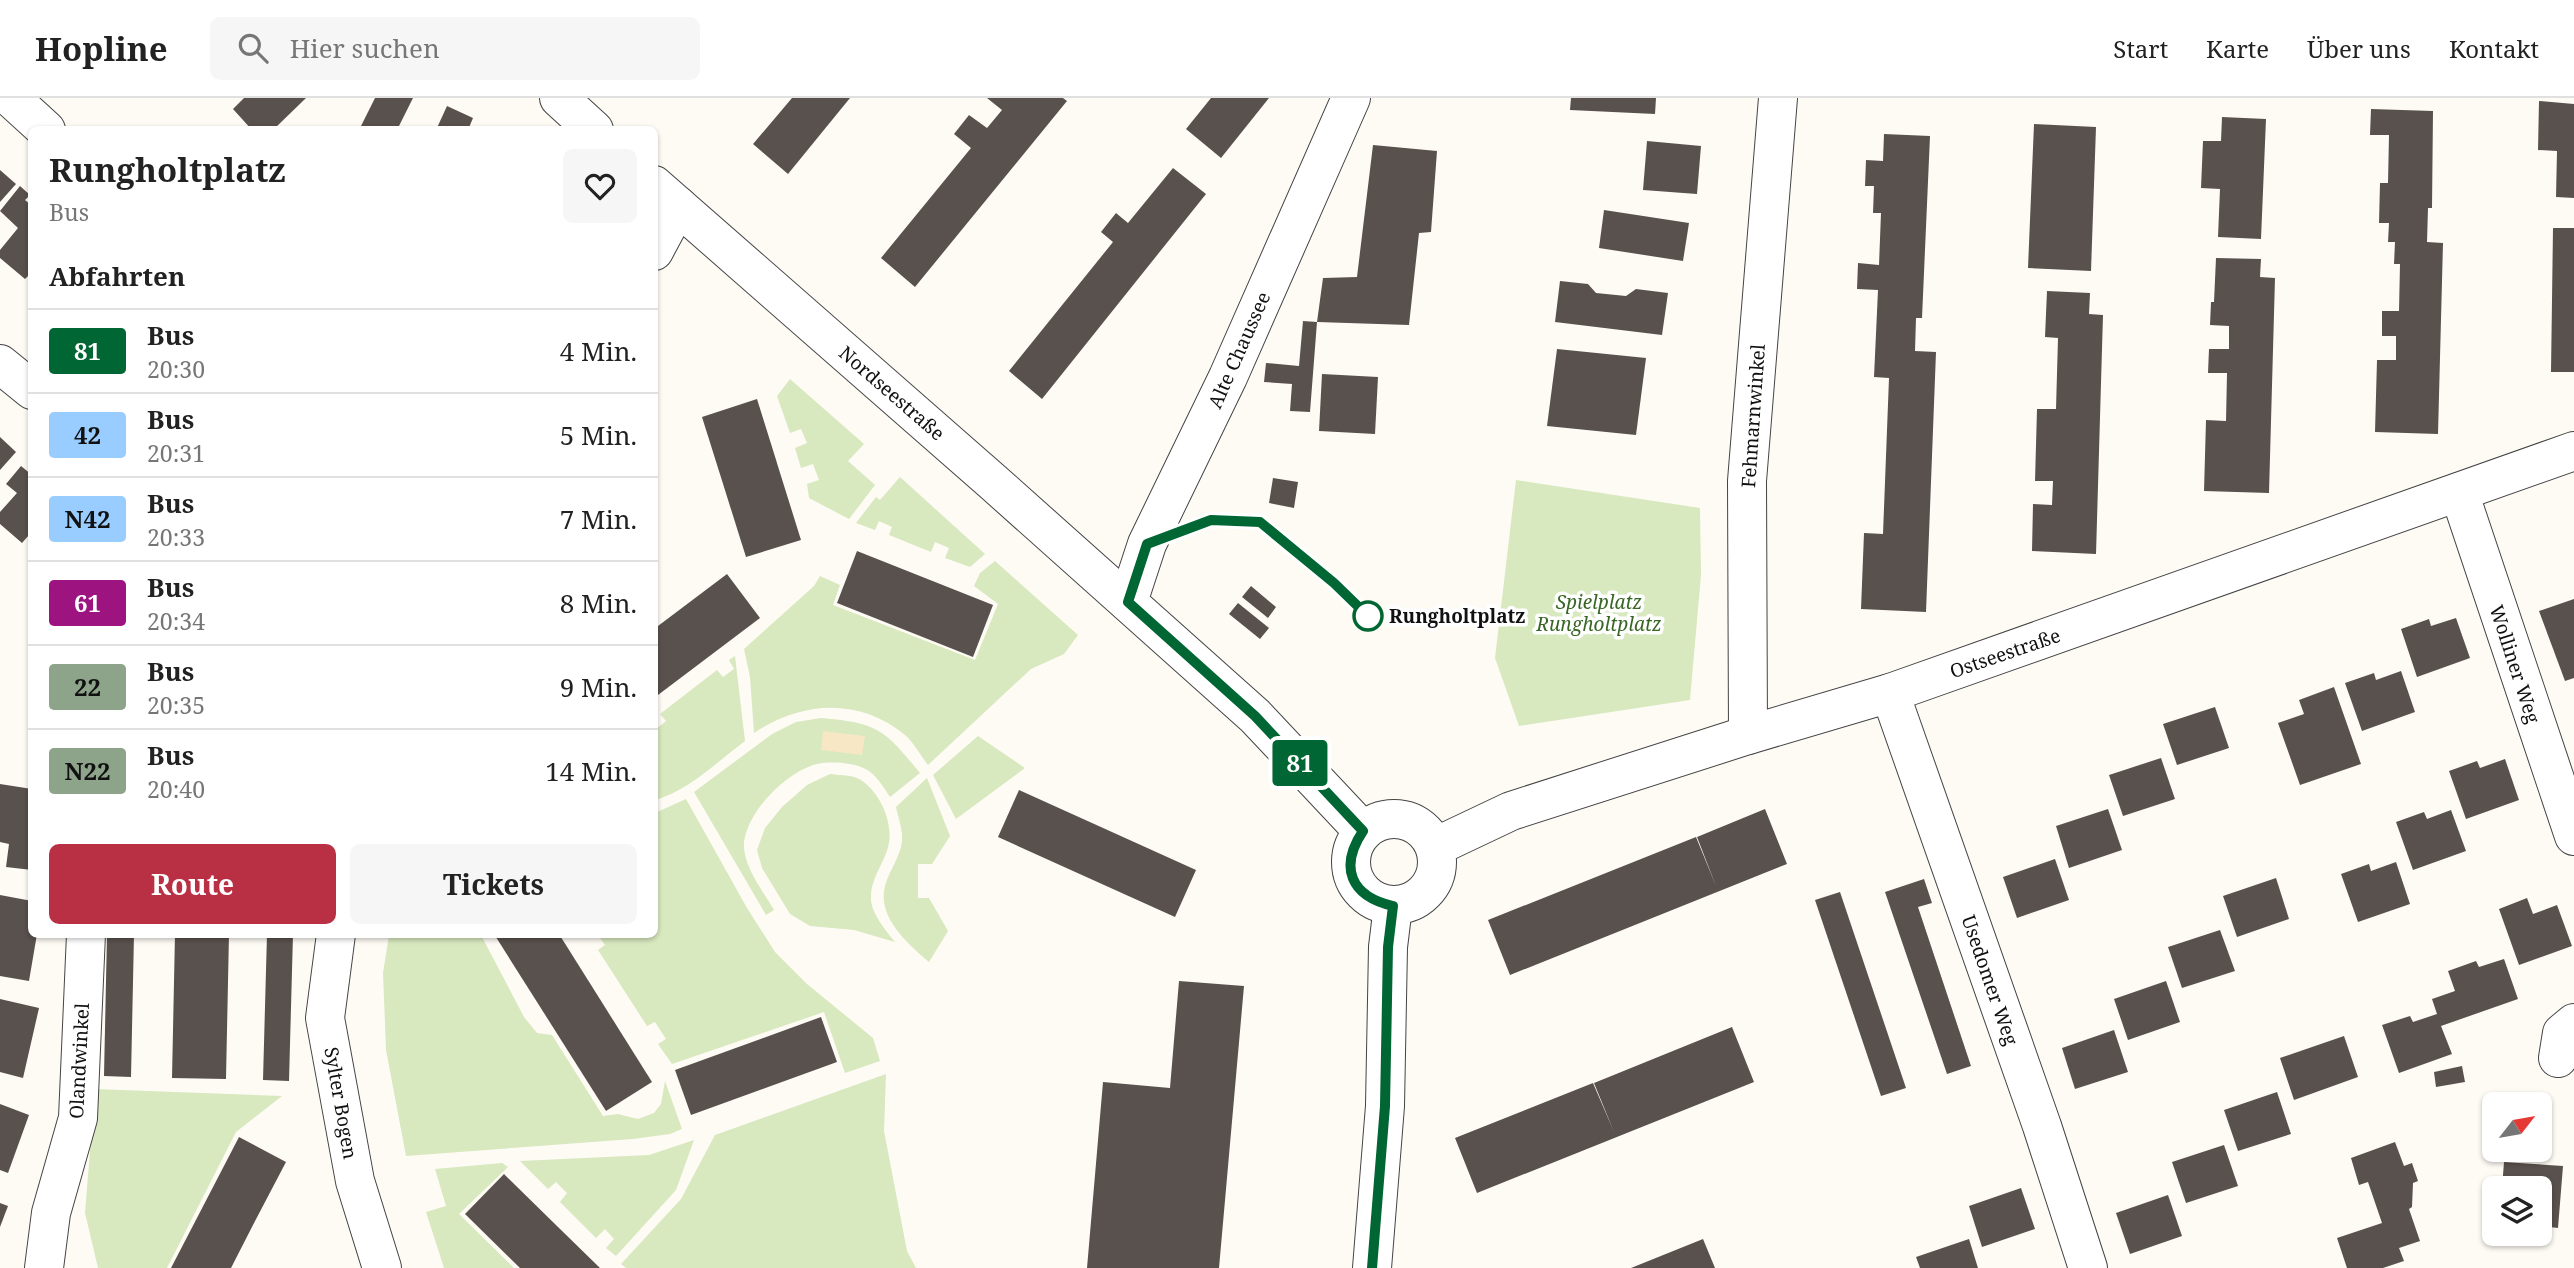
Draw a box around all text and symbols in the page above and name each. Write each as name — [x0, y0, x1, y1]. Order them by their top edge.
search box — [210, 17, 700, 80]
text: Hopline — [35, 26, 168, 71]
icon: search — [234, 29, 272, 67]
text: Hier suchen — [290, 30, 440, 66]
text: Start — [2113, 32, 2168, 65]
text: Karte — [2206, 32, 2269, 65]
text: Über uns — [2307, 32, 2411, 65]
text: Kontakt — [2449, 32, 2539, 65]
text: Rungholtplatz — [49, 147, 286, 192]
button: heart — [563, 149, 637, 223]
text: Bus — [49, 196, 89, 228]
text: Abfahrten — [49, 258, 185, 294]
street label: Alte Chaussee — [1202, 288, 1276, 412]
text: Bus — [147, 317, 194, 353]
text: 4 Min. — [560, 333, 637, 369]
text: 81 — [74, 334, 101, 367]
street label: Nordseestraße — [834, 340, 950, 446]
street label: Fehmarnwinkel — [1735, 343, 1771, 489]
text: 20:30 — [147, 353, 205, 385]
text: Bus — [147, 401, 194, 437]
text: 5 Min. — [560, 417, 637, 453]
text: 42 — [74, 418, 101, 451]
text: 20:31 — [147, 437, 205, 469]
text: Bus — [147, 485, 194, 521]
text: 7 Min. — [560, 501, 637, 537]
text: N42 — [64, 502, 111, 535]
text: 20:33 — [147, 521, 205, 553]
text: Bus — [147, 569, 194, 605]
text: 8 Min. — [560, 585, 637, 621]
text: 61 — [74, 586, 101, 619]
park label: Spielplatz Rungholtplatz — [1535, 589, 1662, 637]
marker: Rungholtplatz — [1353, 601, 1383, 631]
street label: Wolliner Weg — [2484, 601, 2546, 727]
place label: Rungholtplatz — [1389, 603, 1525, 629]
text: 20:34 — [147, 605, 205, 637]
street label: Ostseestraße — [1946, 622, 2064, 684]
text: Bus — [147, 653, 194, 689]
text: 9 Min. — [560, 669, 637, 705]
text: 22 — [74, 670, 101, 703]
text: 20:35 — [147, 689, 205, 721]
text: Bus — [147, 737, 194, 773]
line badge: 81 — [1268, 740, 1332, 786]
text: 81 — [1286, 746, 1314, 779]
text: 14 Min. — [545, 753, 637, 789]
text: N22 — [64, 754, 111, 787]
text: 20:40 — [147, 773, 205, 805]
button: Route — [49, 844, 336, 924]
button: Tickets — [350, 844, 637, 924]
street label: Usedomer Weg — [1956, 911, 2024, 1049]
street label: Olandwinkel — [63, 1002, 95, 1120]
street label: Sylter Bogen — [318, 1045, 364, 1161]
north arrow — [2482, 1092, 2552, 1162]
map controls — [2482, 1092, 2552, 1246]
button: layers — [2482, 1176, 2552, 1246]

